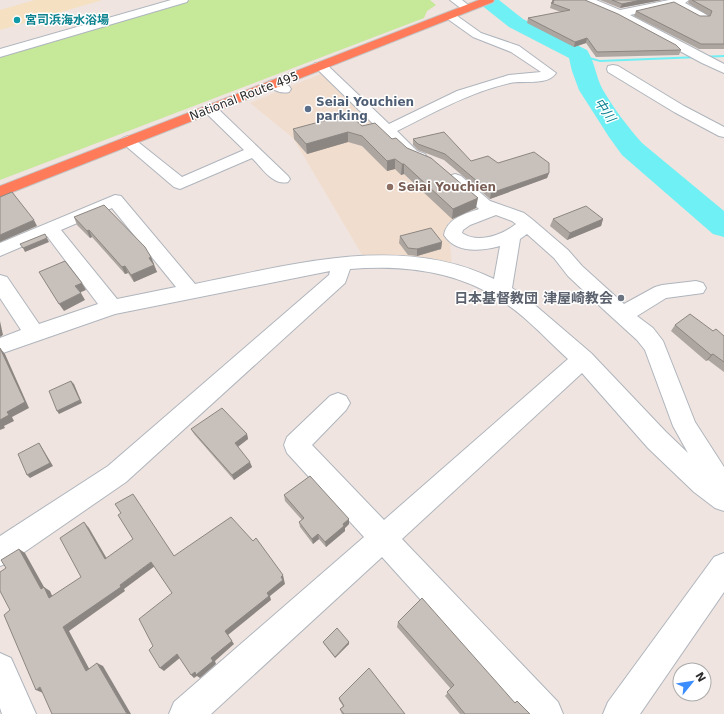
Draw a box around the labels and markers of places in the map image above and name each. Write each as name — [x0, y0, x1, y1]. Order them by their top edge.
place label: 宮司浜海水浴場 — [25, 13, 109, 27]
marker: 宮司浜海水浴場 — [12, 15, 22, 25]
place label: Seiai Youchien parking — [316, 95, 414, 123]
marker: Seiai Youchien parking — [303, 104, 313, 114]
place label: Seiai Youchien — [398, 180, 496, 194]
marker: Seiai Youchien — [385, 182, 395, 192]
place label: 日本基督教団 津屋崎教会 — [454, 290, 613, 306]
marker: 日本基督教団 津屋崎教会 — [616, 293, 626, 303]

